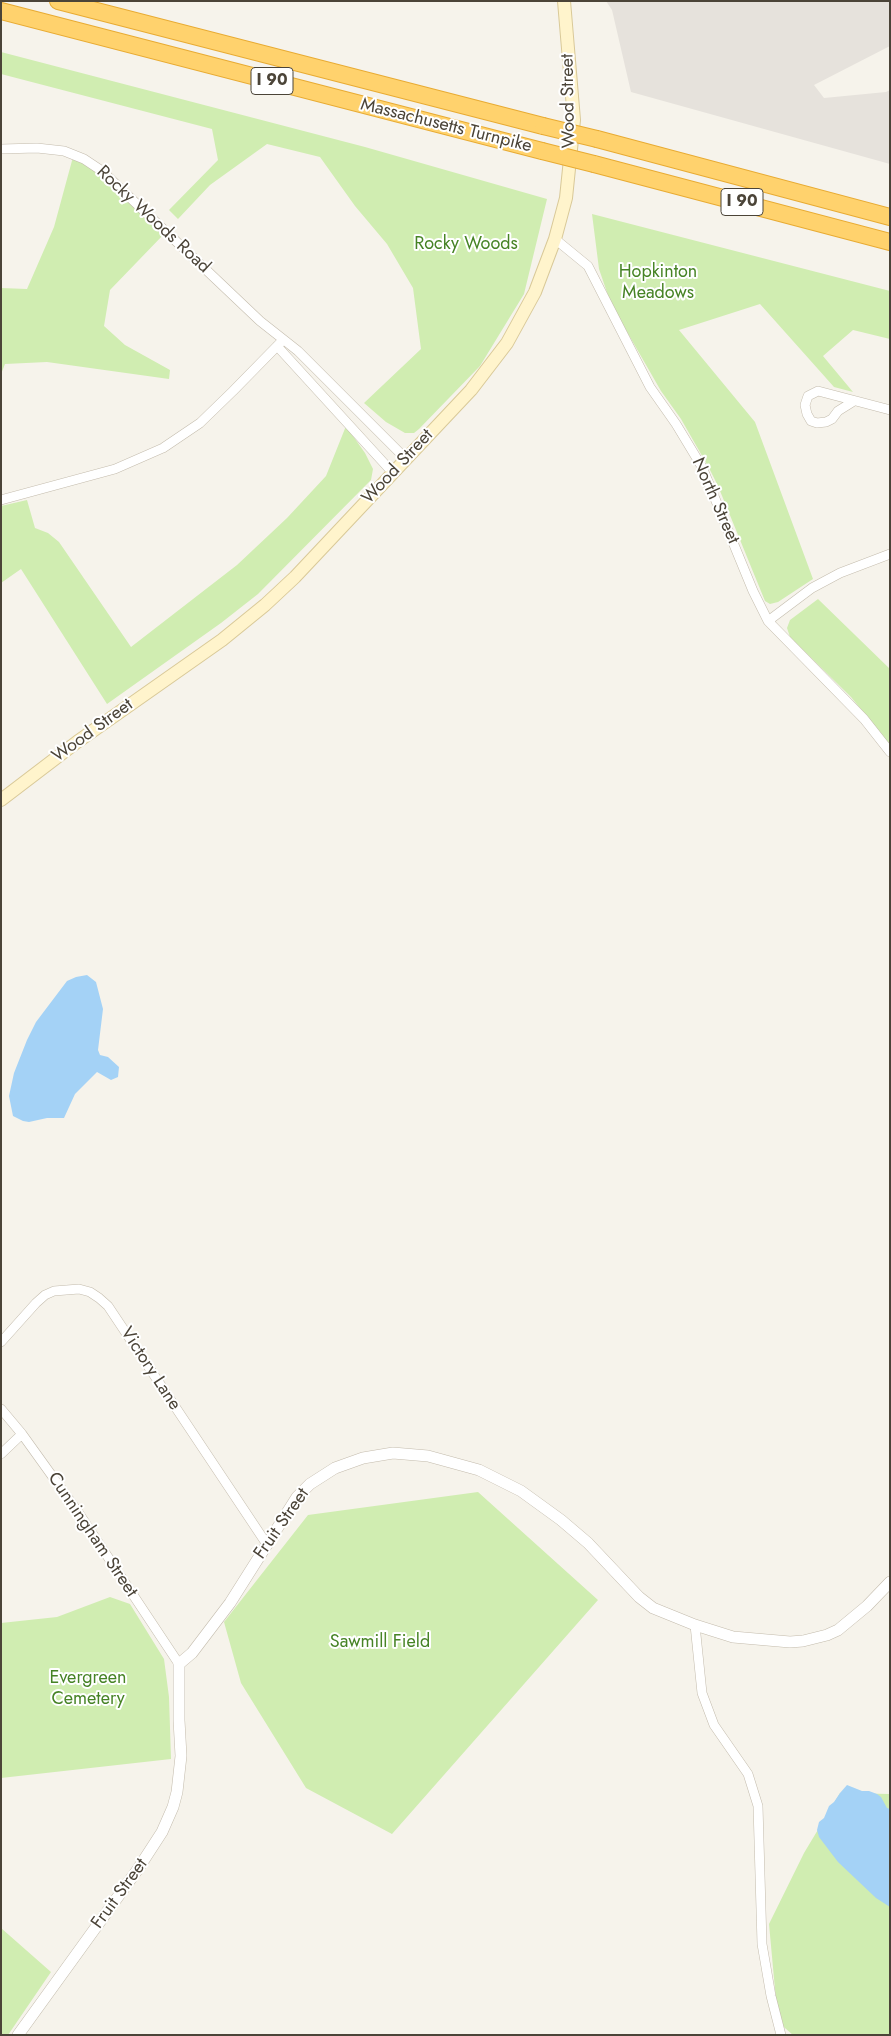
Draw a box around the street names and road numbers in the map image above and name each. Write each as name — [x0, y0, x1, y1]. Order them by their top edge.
street label: Wood Street — [557, 53, 581, 149]
road number: I 90 — [251, 68, 293, 94]
street label: Massachusetts Turnpike — [358, 94, 534, 158]
street label: Rocky Woods Road — [92, 162, 214, 278]
road number: I 90 — [721, 188, 763, 216]
street label: Wood Street — [358, 425, 438, 509]
street label: North Street — [686, 455, 744, 547]
street label: Wood Street — [48, 694, 138, 768]
street label: Victory Lane — [115, 1323, 185, 1415]
street label: Cunningham Street — [42, 1469, 142, 1601]
street label: Fruit Street — [250, 1484, 314, 1564]
street label: Fruit Street — [87, 1855, 153, 1933]

